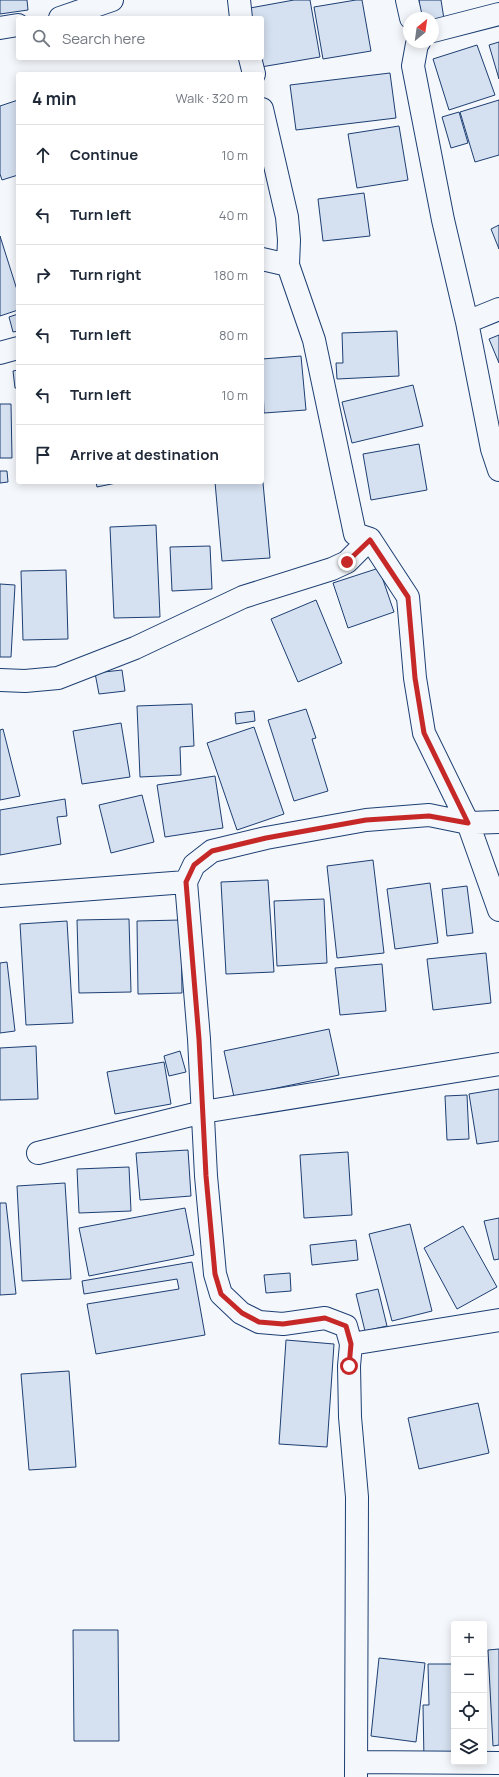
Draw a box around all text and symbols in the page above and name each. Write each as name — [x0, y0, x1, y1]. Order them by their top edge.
north arrow — [403, 12, 439, 48]
search box — [16, 16, 264, 60]
icon: search — [30, 27, 52, 49]
text: Search here — [62, 28, 145, 49]
text: 4 min — [32, 87, 76, 110]
text: Walk · 320 m — [175, 89, 248, 107]
icon: ahead — [32, 144, 54, 166]
text: Continue — [70, 144, 138, 165]
text: 10 m — [221, 146, 248, 164]
icon: left — [32, 204, 54, 226]
text: Turn left — [70, 204, 132, 225]
text: 40 m — [219, 206, 248, 224]
icon: right — [32, 264, 54, 286]
text: Turn right — [70, 264, 141, 285]
text: 180 m — [214, 266, 248, 284]
icon: left — [32, 324, 54, 346]
text: Turn left — [70, 324, 132, 345]
text: 80 m — [219, 326, 248, 344]
icon: left — [32, 384, 54, 406]
text: Turn left — [70, 384, 132, 405]
text: 10 m — [221, 386, 248, 404]
icon: arrive — [32, 444, 54, 466]
text: Arrive at destination — [70, 444, 219, 465]
route end — [338, 553, 356, 571]
route start — [340, 1357, 358, 1375]
map controls — [451, 1621, 487, 1765]
button: + — [451, 1621, 487, 1657]
button: − — [451, 1657, 487, 1693]
button: locate — [451, 1693, 487, 1729]
button: layers — [451, 1729, 487, 1765]

